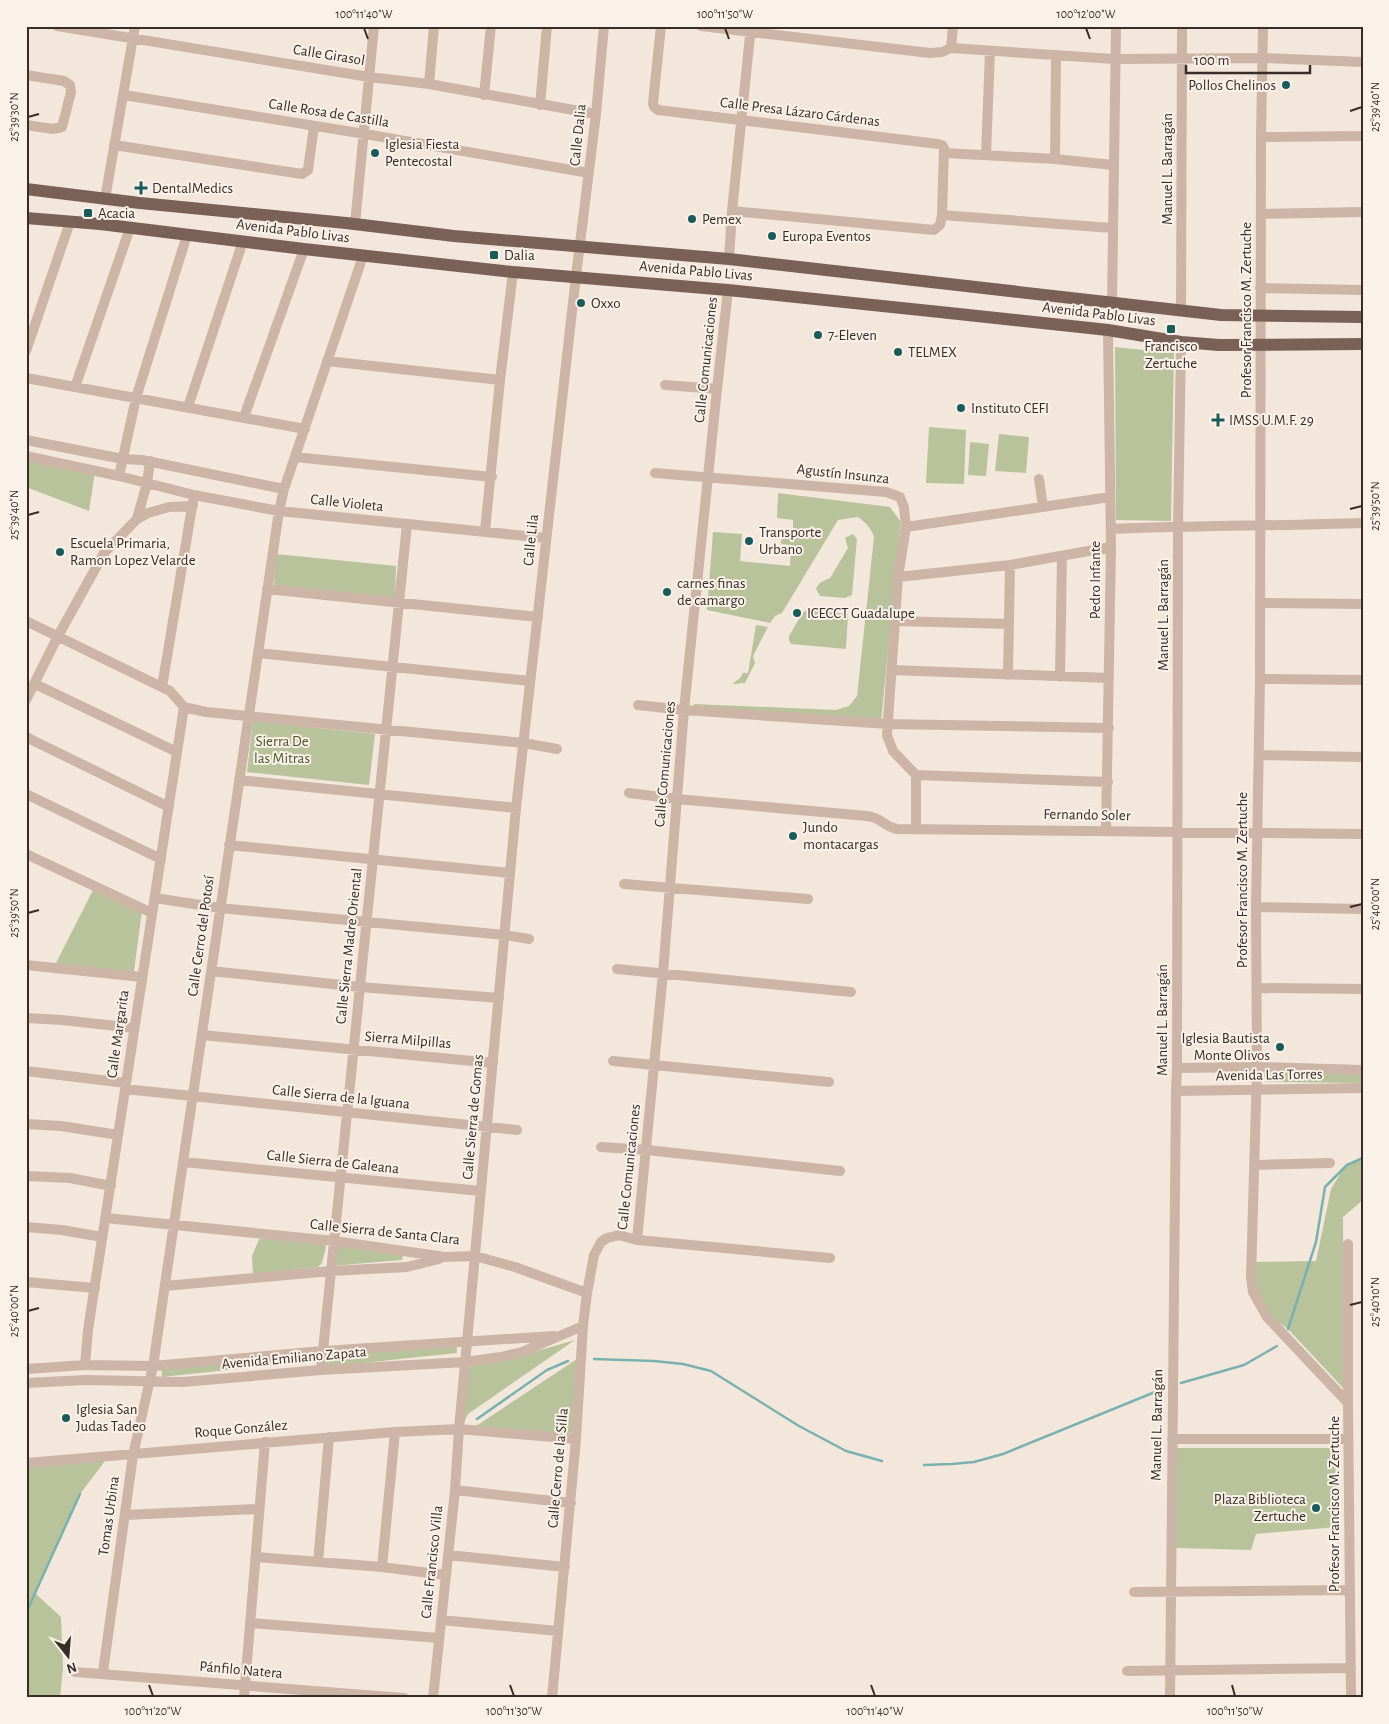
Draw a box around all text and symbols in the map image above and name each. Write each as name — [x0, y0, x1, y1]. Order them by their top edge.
text: 100°11'40"W — [336, 8, 393, 20]
text: 100°11'50"W — [697, 8, 753, 20]
text: 100°12'00"W — [1057, 8, 1116, 20]
street label: Calle Girasol — [292, 42, 366, 68]
scale bar — [1186, 42, 1310, 74]
text: 100 m — [1194, 53, 1229, 68]
place label: Pollos Chelinos — [1188, 78, 1276, 93]
marker: Pollos Chelinos — [1280, 79, 1292, 91]
text: 25°39'40"N — [1369, 82, 1381, 132]
text: 25°39'30"N — [8, 92, 20, 142]
street label: Calle Presa Lázaro Cárdenas — [719, 95, 881, 129]
street label: Calle Rosa de Castilla — [268, 96, 390, 130]
street label: Calle Dalia — [567, 103, 589, 167]
street label: Manuel L. Barragán — [1160, 113, 1175, 225]
place label: Iglesia Fiesta Pentecostal — [385, 137, 460, 169]
marker: Iglesia Fiesta Pentecostal — [369, 147, 381, 159]
marker: DentalMedics — [134, 181, 148, 195]
place label: DentalMedics — [152, 181, 233, 196]
place label: Acacia — [98, 206, 135, 221]
marker: Acacia — [82, 207, 94, 219]
place label: Pemex — [702, 212, 742, 227]
marker: Pemex — [686, 213, 698, 225]
street label: Avenida Pablo Livas — [235, 217, 351, 245]
street label: Profesor Francisco M. Zertuche — [1239, 222, 1254, 398]
place label: Europa Eventos — [782, 229, 871, 244]
marker: Europa Eventos — [766, 230, 778, 242]
place label: Dalia — [504, 248, 535, 263]
marker: Dalia — [488, 249, 500, 261]
street label: Avenida Pablo Livas — [639, 259, 753, 283]
place label: Oxxo — [591, 296, 621, 311]
street label: Calle Comunicaciones — [692, 296, 720, 424]
marker: Oxxo — [575, 297, 587, 309]
street label: Avenida Pablo Livas — [1041, 300, 1157, 328]
marker: Francisco Zertuche — [1165, 323, 1177, 335]
place label: 7-Eleven — [828, 328, 877, 343]
marker: 7-Eleven — [812, 329, 824, 341]
place label: Francisco Zertuche — [1144, 339, 1198, 371]
place label: TELMEX — [908, 345, 957, 360]
marker: TELMEX — [892, 346, 904, 358]
place label: Instituto CEFI — [971, 401, 1049, 416]
marker: Instituto CEFI — [955, 402, 967, 414]
marker: IMSS U.M.F. 29 — [1211, 413, 1225, 427]
place label: IMSS U.M.F. 29 — [1229, 413, 1314, 428]
street label: Agustín Insunza — [796, 462, 890, 486]
text: 25°39'50"N — [1369, 481, 1381, 531]
text: 25°39'40"N — [8, 490, 20, 540]
street label: Calle Violeta — [310, 492, 384, 514]
street label: Calle Lila — [521, 513, 541, 567]
place label: Transporte Urbano — [759, 525, 821, 557]
marker: Transporte Urbano — [743, 535, 755, 547]
place label: Escuela Primaria, Ramon Lopez Velarde — [70, 536, 196, 568]
street label: Pedro Infante — [1088, 541, 1103, 619]
marker: Escuela Primaria, Ramon Lopez Velarde — [54, 546, 66, 558]
street label: Manuel L. Barragán — [1156, 559, 1171, 671]
place label: carnes finas de camargo — [677, 576, 745, 608]
marker: carnes finas de camargo — [661, 586, 673, 598]
place label: ICECCT Guadalupe — [807, 606, 915, 621]
marker: ICECCT Guadalupe — [791, 607, 803, 619]
street label: Calle Comunicaciones — [652, 700, 678, 828]
park label: Sierra De las Mitras — [254, 734, 310, 766]
street label: Profesor Francisco M. Zertuche — [1235, 792, 1250, 968]
street label: Fernando Soler — [1043, 807, 1131, 823]
place label: Jundo montacargas — [803, 820, 879, 852]
marker: Jundo montacargas — [787, 830, 799, 842]
street label: Calle Sierra Madre Oriental — [333, 867, 365, 1025]
street label: Calle Cerro del Potosí — [185, 874, 217, 997]
text: 25°40'00"N — [1369, 878, 1381, 930]
text: 25°39'50"N — [8, 888, 20, 938]
street label: Manuel L. Barragán — [1155, 964, 1170, 1076]
street label: Calle Margarita — [104, 989, 132, 1079]
street label: Sierra Milpillas — [364, 1029, 452, 1051]
place label: Iglesia Bautista Monte Olivos — [1182, 1031, 1270, 1063]
marker: Iglesia Bautista Monte Olivos — [1274, 1041, 1286, 1053]
street label: Calle Sierra de Gomas — [460, 1054, 486, 1180]
street label: Avenida Las Torres — [1215, 1067, 1323, 1083]
street label: Calle Sierra de la Iguana — [271, 1082, 411, 1112]
street label: Calle Comunicaciones — [615, 1103, 643, 1231]
street label: Calle Sierra de Galeana — [266, 1148, 400, 1176]
street label: Calle Sierra de Santa Clara — [309, 1217, 461, 1247]
text: 25°40'10"N — [1369, 1277, 1381, 1327]
text: 25°40'00"N — [8, 1285, 20, 1337]
street label: Avenida Emiliano Zapata — [221, 1344, 367, 1372]
street label: Manuel L. Barragán — [1149, 1369, 1165, 1481]
place label: Iglesia San Judas Tadeo — [76, 1402, 146, 1434]
street label: Calle Cerro de la Silla — [545, 1407, 571, 1529]
marker: Iglesia San Judas Tadeo — [60, 1412, 72, 1424]
street label: Profesor Francisco M. Zertuche — [1327, 1416, 1342, 1592]
street label: Roque González — [194, 1417, 288, 1441]
street label: Tomas Urbina — [96, 1475, 122, 1557]
place label: Plaza Biblioteca Zertuche — [1214, 1492, 1306, 1524]
marker: Plaza Biblioteca Zertuche — [1310, 1502, 1322, 1514]
street label: Calle Francisco Villa — [419, 1505, 445, 1619]
north arrow — [42, 1632, 92, 1682]
text: N — [65, 1659, 78, 1676]
street label: Pánfilo Natera — [199, 1659, 283, 1681]
text: 100°11'20"W — [125, 1705, 182, 1717]
text: 100°11'30"W — [486, 1705, 542, 1717]
text: 100°11'40"W — [847, 1705, 904, 1717]
text: 100°11'50"W — [1207, 1705, 1263, 1717]

